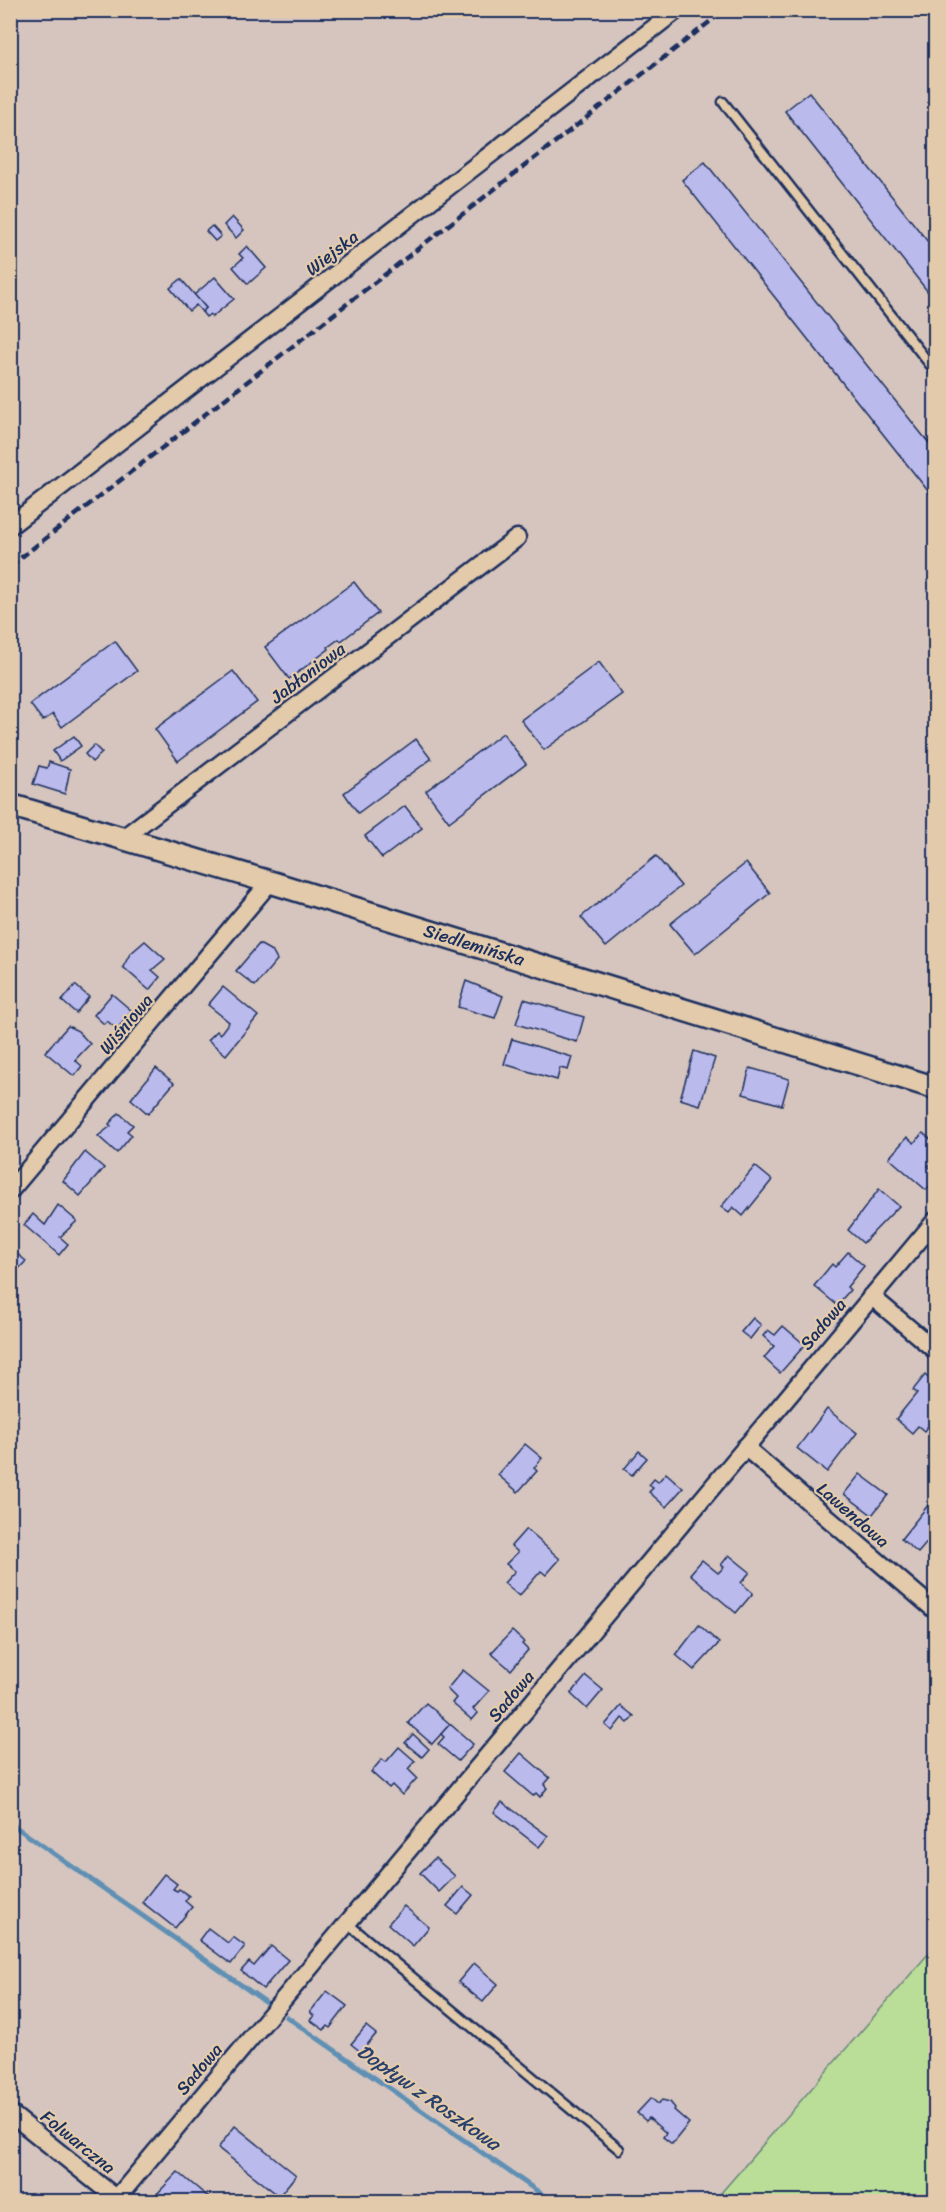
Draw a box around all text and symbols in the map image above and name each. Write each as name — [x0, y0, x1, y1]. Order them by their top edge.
street label: Wiejska — [298, 222, 366, 284]
street label: Jabłoniowa — [263, 633, 353, 713]
street label: Siedlemińska — [420, 914, 529, 976]
street label: Wiśniowa — [91, 986, 161, 1062]
street label: Sadowa — [791, 1291, 855, 1357]
street label: Lawendowa — [809, 1474, 897, 1556]
street label: Sadowa — [479, 1663, 543, 1729]
water label: Dopływ z Roszkowa — [349, 2035, 510, 2161]
street label: Sadowa — [167, 2036, 231, 2102]
street label: Folwarczna — [33, 2101, 123, 2183]

